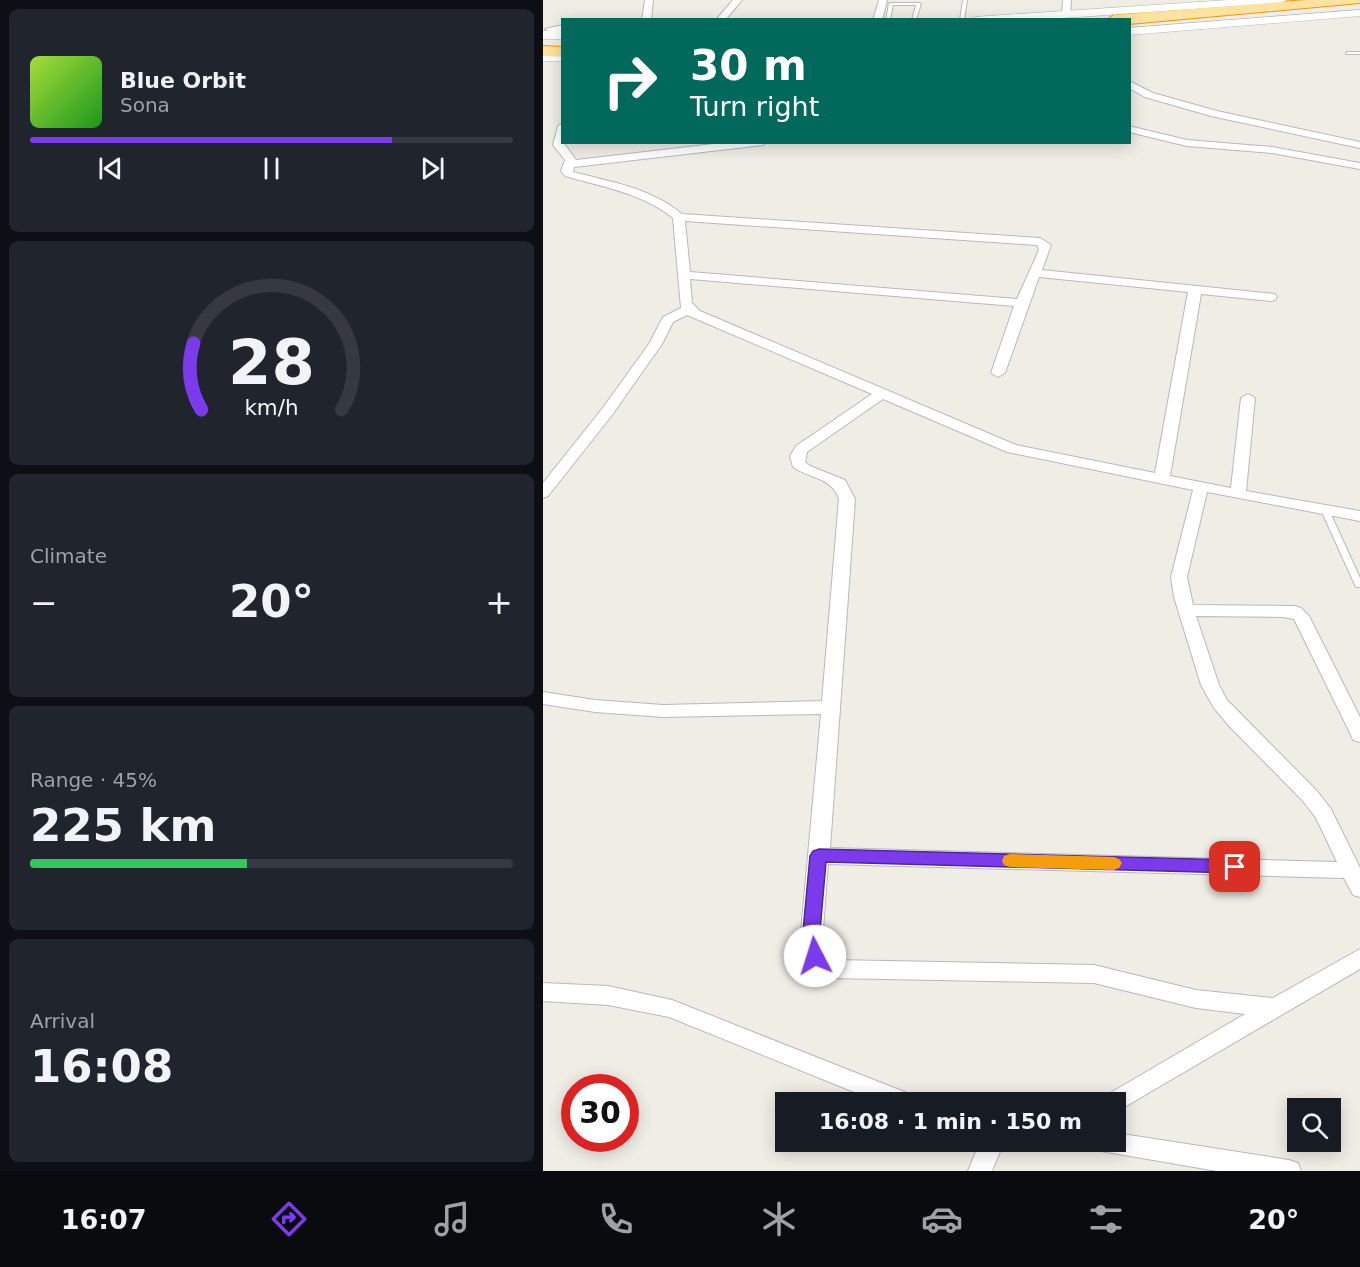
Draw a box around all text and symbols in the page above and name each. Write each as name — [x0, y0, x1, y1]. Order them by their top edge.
text: 30 m — [690, 41, 807, 90]
icon: right — [591, 42, 669, 120]
text: Blue Orbit — [120, 68, 246, 93]
text: Turn right — [690, 91, 819, 122]
text: Sona — [120, 93, 170, 117]
icon: previous — [94, 152, 127, 185]
icon: pause — [255, 152, 288, 185]
icon: next — [416, 152, 449, 185]
text: 28 — [228, 326, 315, 399]
text: km/h — [244, 396, 299, 421]
text: Climate — [30, 544, 107, 568]
text: 20° — [229, 575, 314, 628]
text: − — [30, 583, 58, 622]
text: + — [485, 583, 513, 622]
text: Range · 45% — [30, 768, 157, 792]
text: 225 km — [30, 799, 216, 852]
pin — [1209, 841, 1260, 892]
icon: arrive — [1218, 850, 1251, 883]
position arrow — [783, 924, 847, 988]
text: Arrival — [30, 1009, 95, 1033]
text: 16:08 — [30, 1040, 173, 1093]
speed limit sign: 30 — [561, 1074, 639, 1152]
map controls — [1287, 1098, 1341, 1152]
button: search — [1287, 1098, 1341, 1152]
text: 16:08 · 1 min · 150 m — [819, 1109, 1082, 1134]
icon: directions — [268, 1198, 310, 1240]
icon: music — [431, 1198, 473, 1240]
icon: phone — [595, 1198, 637, 1240]
icon: climate — [758, 1198, 800, 1240]
icon: car — [921, 1198, 963, 1240]
icon: filters — [1085, 1198, 1127, 1240]
text: 16:07 — [61, 1204, 147, 1235]
text: 20° — [1248, 1204, 1299, 1235]

